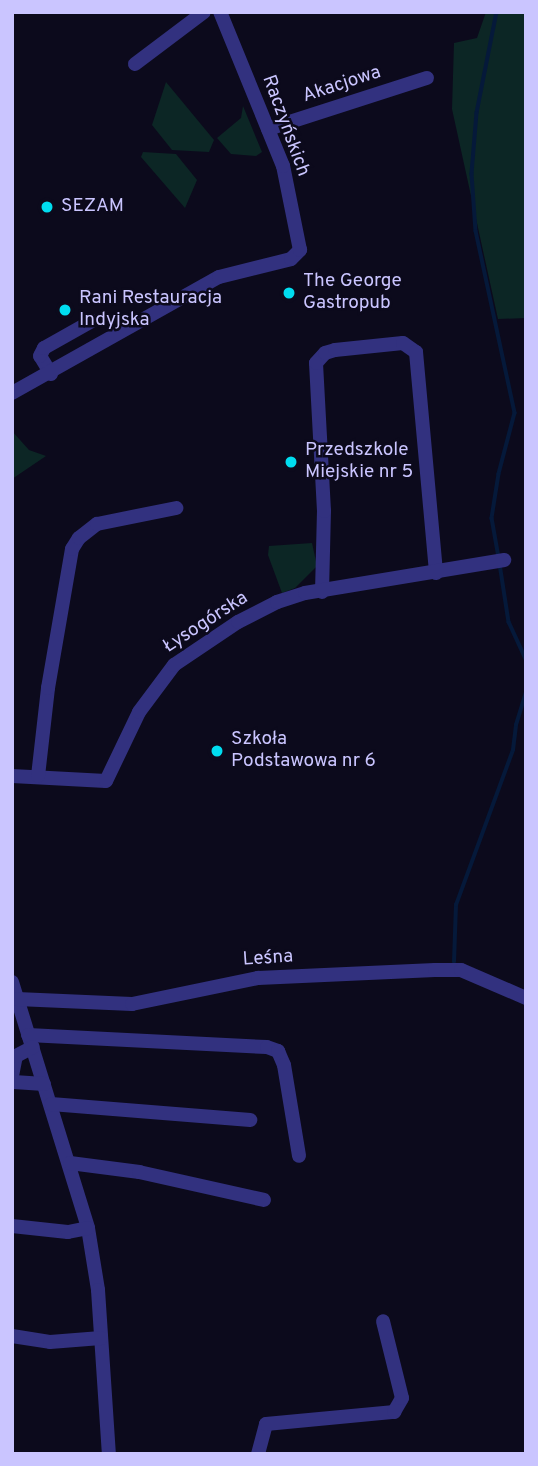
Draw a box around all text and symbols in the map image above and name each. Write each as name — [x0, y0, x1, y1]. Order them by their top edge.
street label: Akacjowa — [300, 62, 384, 108]
street label: Raczyńskich — [256, 72, 314, 180]
place label: SEZAM — [61, 196, 124, 218]
marker: SEZAM — [39, 199, 55, 215]
place label: The George Gastropub — [303, 271, 402, 315]
marker: The George Gastropub — [281, 285, 297, 301]
place label: Rani Restauracja Indyjska — [79, 288, 222, 332]
marker: Rani Restauracja Indyjska — [57, 302, 73, 318]
place label: Przedszkole Miejskie nr 5 — [305, 440, 413, 484]
marker: Przedszkole Miejskie nr 5 — [283, 454, 299, 470]
street label: Łysogórska — [160, 587, 252, 659]
place label: Szkoła Podstawowa nr 6 — [231, 729, 376, 773]
marker: Szkoła Podstawowa nr 6 — [209, 743, 225, 759]
street label: Leśna — [242, 946, 294, 972]

